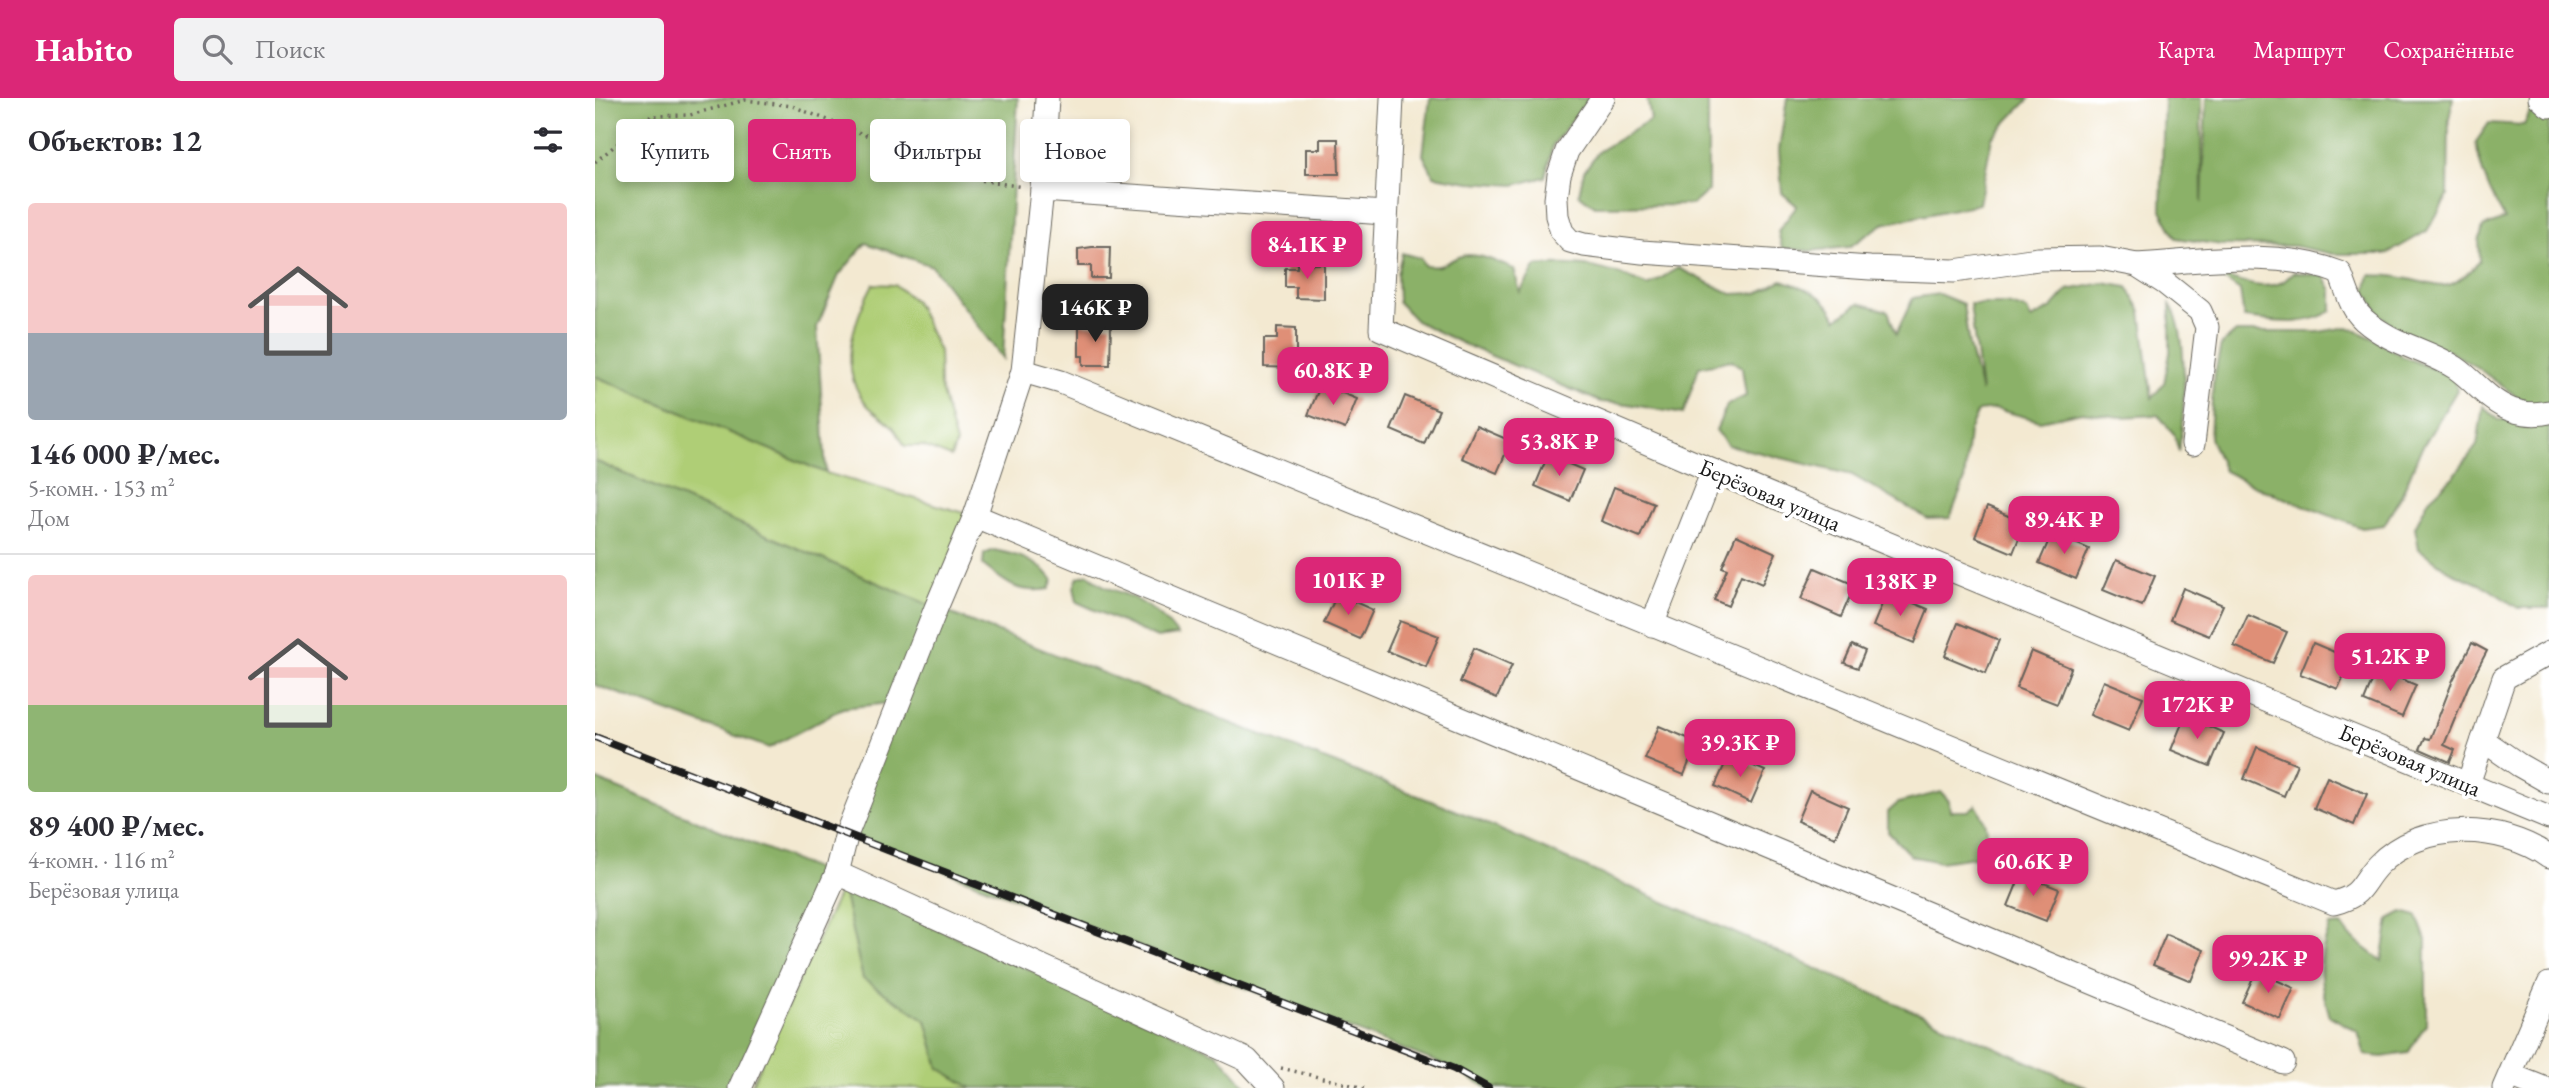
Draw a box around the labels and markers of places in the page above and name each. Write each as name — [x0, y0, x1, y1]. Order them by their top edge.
pin: 84.1K ₽ — [1242, 222, 1372, 281]
pin: 146K ₽ — [1038, 285, 1152, 344]
pin: 60.8K ₽ — [1268, 348, 1398, 407]
pin: 53.8K ₽ — [1494, 418, 1624, 478]
pin: 89.4K ₽ — [1999, 496, 2129, 556]
pin: 101K ₽ — [1291, 558, 1405, 617]
pin: 138K ₽ — [1843, 559, 1957, 618]
pin: 51.2K ₽ — [2325, 634, 2455, 693]
pin: 172K ₽ — [2140, 682, 2254, 741]
pin: 39.3K ₽ — [1675, 720, 1805, 779]
pin: 60.6K ₽ — [1968, 838, 2098, 898]
pin: 99.2K ₽ — [2203, 936, 2333, 995]

